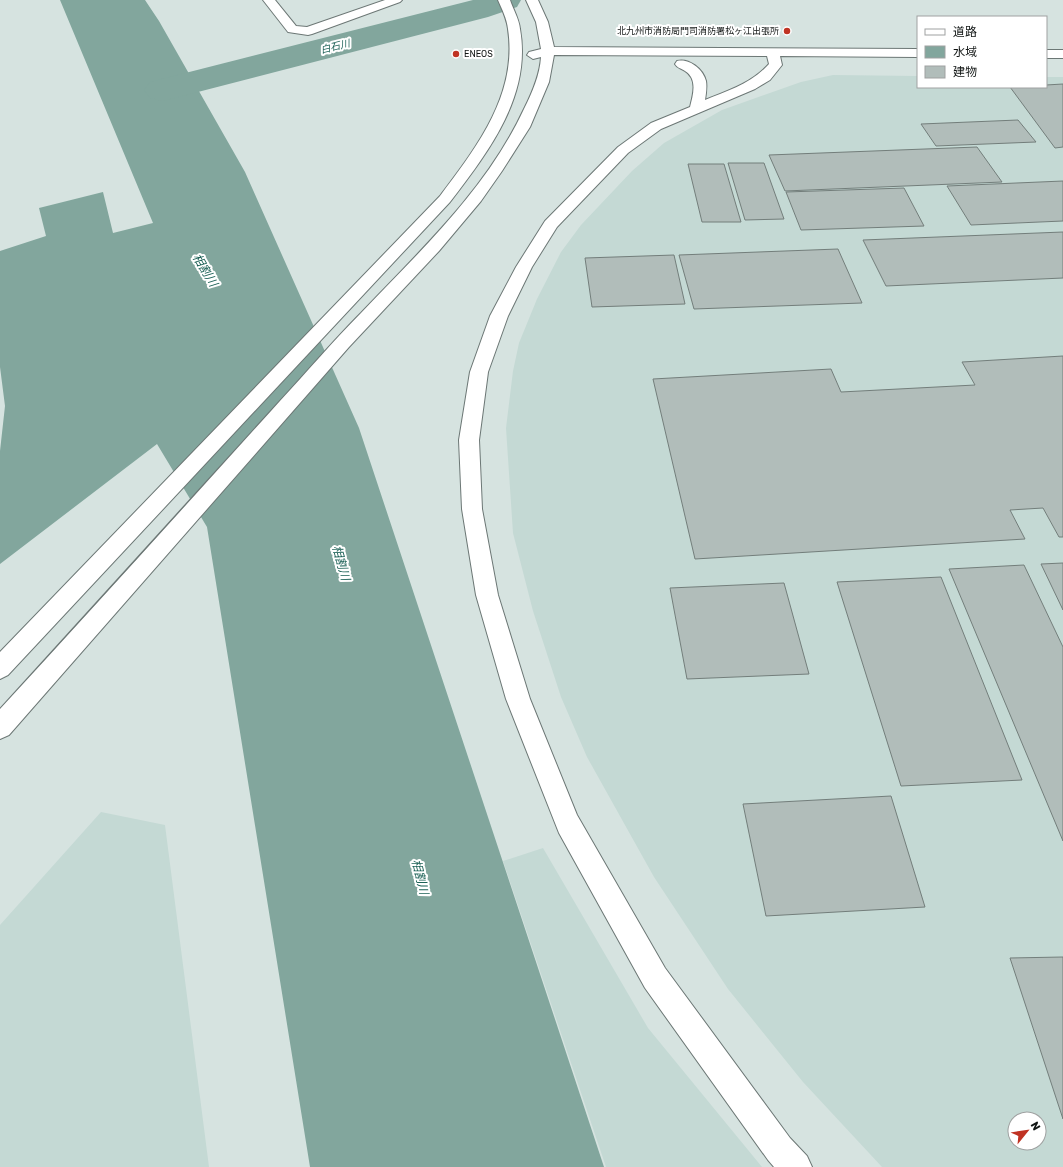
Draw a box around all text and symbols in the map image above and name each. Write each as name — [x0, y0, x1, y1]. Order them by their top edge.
legend — [917, 16, 1047, 88]
place label: 北九州市消防局門司消防署松ヶ江出張所 — [617, 25, 779, 36]
text: 道路 — [953, 25, 977, 39]
marker: 北九州市消防局門司消防署松ヶ江出張所 — [782, 26, 792, 36]
water label: 白石川 — [319, 37, 352, 56]
text: 水域 — [953, 45, 977, 59]
marker: ENEOS — [451, 49, 461, 59]
place label: ENEOS — [464, 49, 493, 59]
text: 建物 — [953, 65, 977, 79]
water label: 相割川 — [190, 251, 221, 291]
water label: 相割川 — [329, 544, 353, 584]
water label: 相割川 — [409, 858, 432, 898]
north arrow — [1007, 1111, 1047, 1151]
text: N — [1028, 1120, 1043, 1133]

